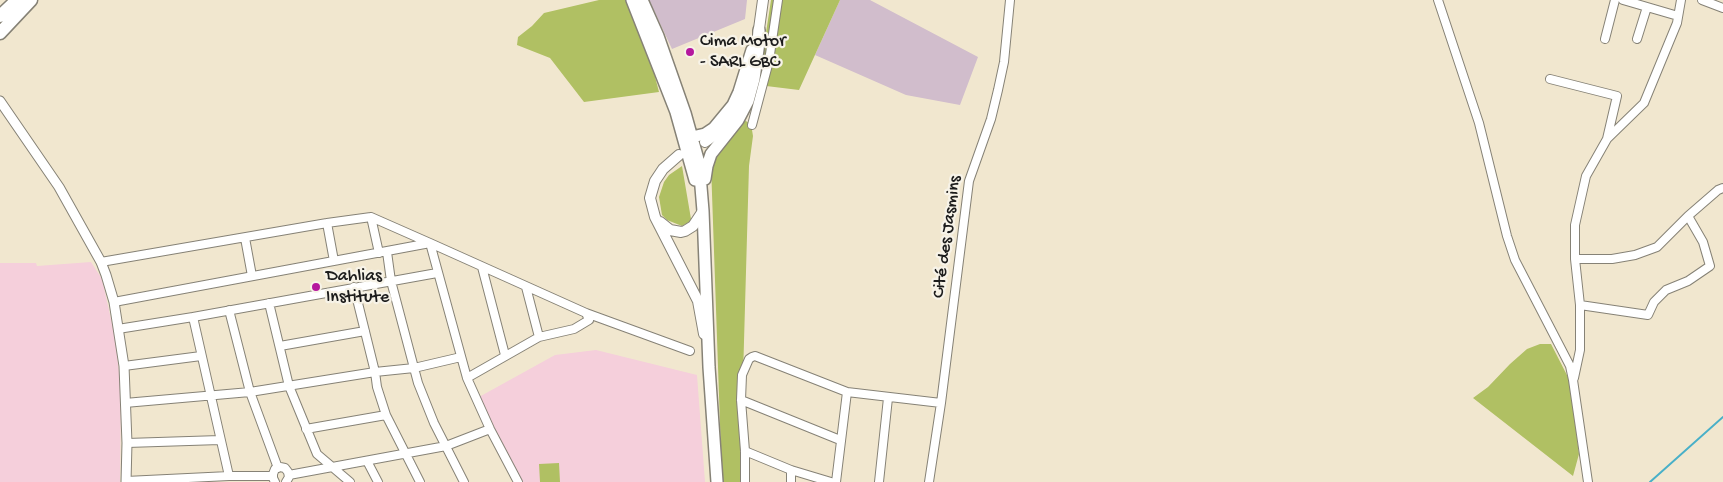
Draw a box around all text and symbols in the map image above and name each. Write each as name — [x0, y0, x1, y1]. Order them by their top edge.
place label: Cima Motor - SARL GBC — [700, 31, 786, 74]
marker: Cima Motor - SARL GBC — [684, 46, 696, 58]
street label: Cité des Jasmins — [929, 174, 967, 300]
place label: Dahlias Institute — [326, 266, 389, 308]
marker: Dahlias Institute — [310, 281, 322, 293]

